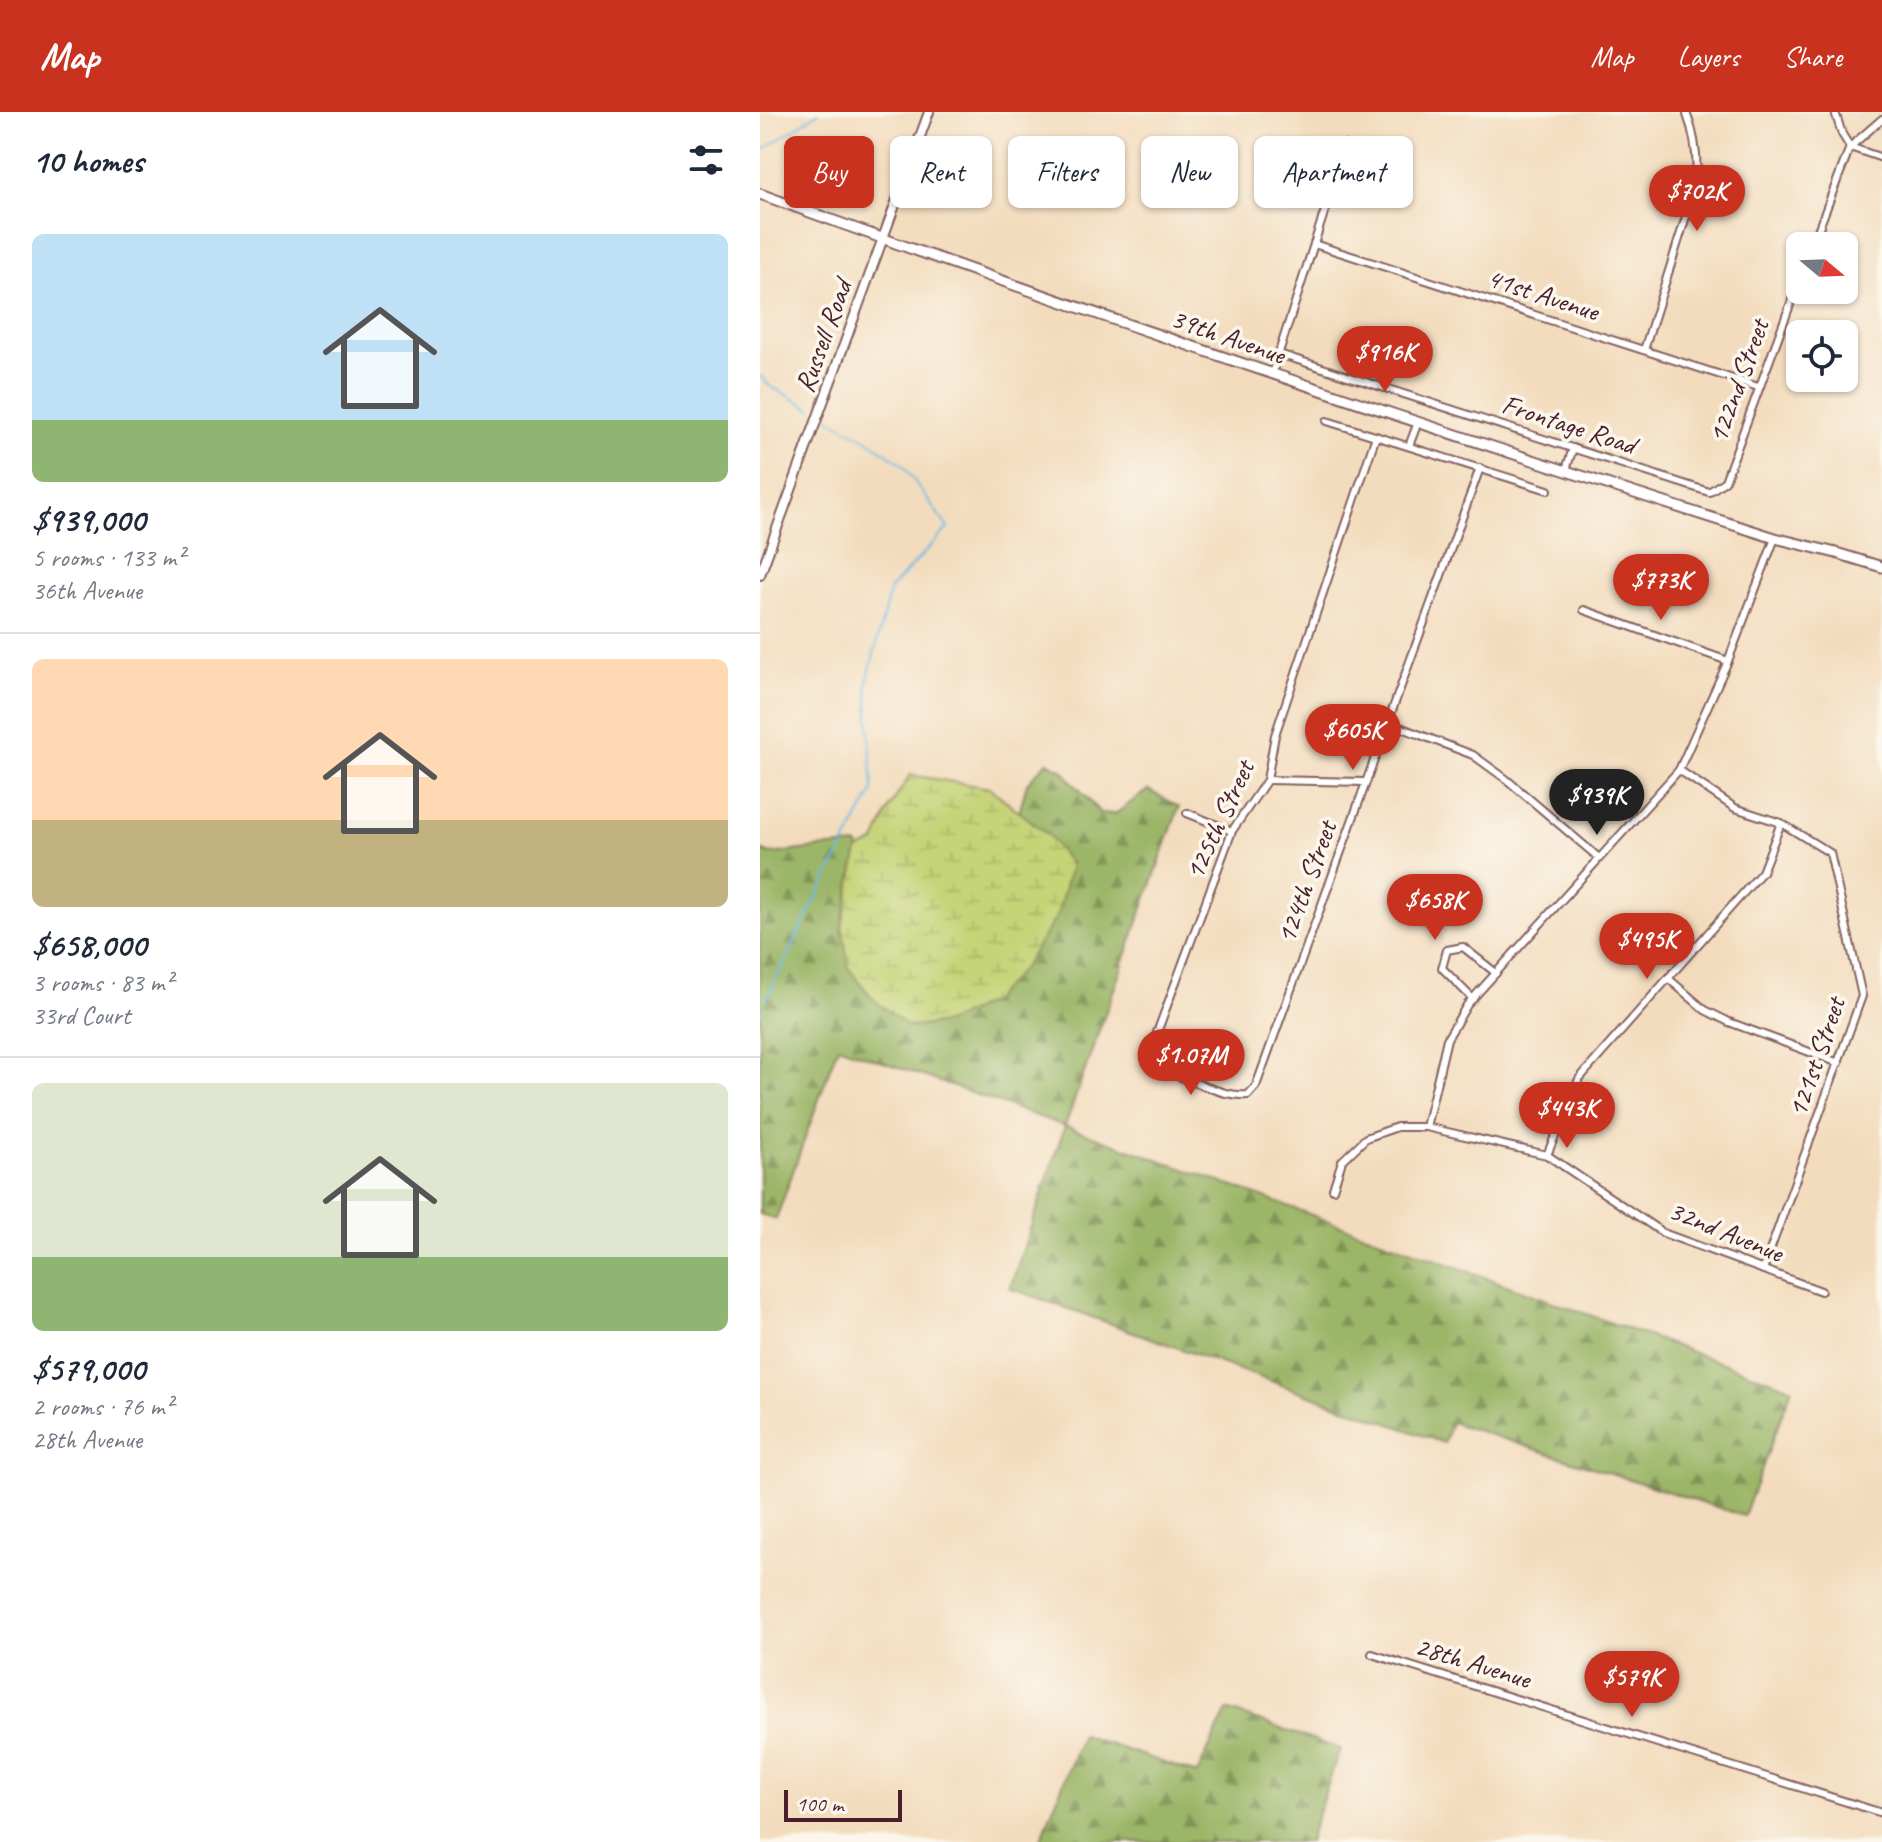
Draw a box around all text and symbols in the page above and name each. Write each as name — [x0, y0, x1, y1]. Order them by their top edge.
text: Map — [40, 33, 99, 80]
text: Map — [1591, 39, 1634, 74]
text: Layers — [1678, 39, 1739, 74]
text: Share — [1783, 39, 1842, 74]
chip: Buy — [784, 136, 874, 208]
chip: Rent — [890, 136, 992, 208]
chip: Filters — [1008, 136, 1125, 208]
chip: New — [1141, 136, 1238, 208]
chip: Apartment — [1254, 136, 1413, 208]
icon: filters — [684, 138, 728, 182]
text: 10 homes — [32, 139, 143, 182]
pin: $702K — [1641, 165, 1753, 233]
text: $702K — [1667, 174, 1727, 207]
north arrow — [1786, 232, 1858, 304]
map controls — [1786, 232, 1858, 392]
street label: 41st Avenue — [1483, 260, 1605, 329]
street label: Russell Road — [787, 271, 861, 397]
icon: home — [308, 286, 452, 430]
street label: 39th Avenue — [1166, 300, 1291, 372]
street label: 122nd Street — [1700, 312, 1777, 447]
button: locate — [1786, 320, 1858, 392]
pin: $916K — [1329, 326, 1441, 394]
text: $916K — [1355, 335, 1415, 368]
street label: Frontage Road — [1498, 386, 1644, 463]
text: $939,000 — [32, 498, 145, 541]
text: 5 rooms · 133 m² — [32, 541, 184, 574]
pin: $773K — [1605, 554, 1717, 622]
text: $773K — [1631, 563, 1691, 596]
text: 36th Avenue — [32, 574, 142, 607]
pin: $605K — [1297, 704, 1409, 772]
icon: home — [308, 711, 452, 855]
text: $605K — [1323, 713, 1383, 746]
street label: 125th Street — [1176, 753, 1263, 885]
pin: $939K — [1541, 769, 1653, 837]
text: $939K — [1567, 778, 1627, 811]
street label: 124th Street — [1268, 814, 1345, 948]
pin: $658K — [1379, 874, 1491, 942]
text: $658K — [1405, 883, 1465, 916]
pin: $495K — [1591, 913, 1703, 981]
text: $495K — [1617, 922, 1677, 955]
text: $658,000 — [32, 923, 146, 966]
text: 3 rooms · 83 m² — [32, 966, 173, 999]
street label: 121st Street — [1779, 990, 1854, 1121]
text: 33rd Court — [32, 999, 130, 1032]
pin: $1.07M — [1126, 1029, 1256, 1097]
text: $1.07M — [1156, 1038, 1226, 1071]
pin: $443K — [1511, 1082, 1623, 1150]
text: $443K — [1537, 1091, 1597, 1124]
icon: home — [308, 1135, 452, 1279]
street label: 32nd Avenue — [1664, 1192, 1790, 1270]
text: $579,000 — [32, 1347, 145, 1390]
text: 2 rooms · 76 m² — [32, 1390, 173, 1423]
text: 28th Avenue — [32, 1423, 142, 1456]
street label: 28th Avenue — [1411, 1628, 1537, 1697]
pin: $579K — [1576, 1651, 1688, 1719]
text: $579K — [1602, 1660, 1662, 1693]
scale bar — [784, 1786, 902, 1822]
text: 100 m — [796, 1790, 843, 1818]

